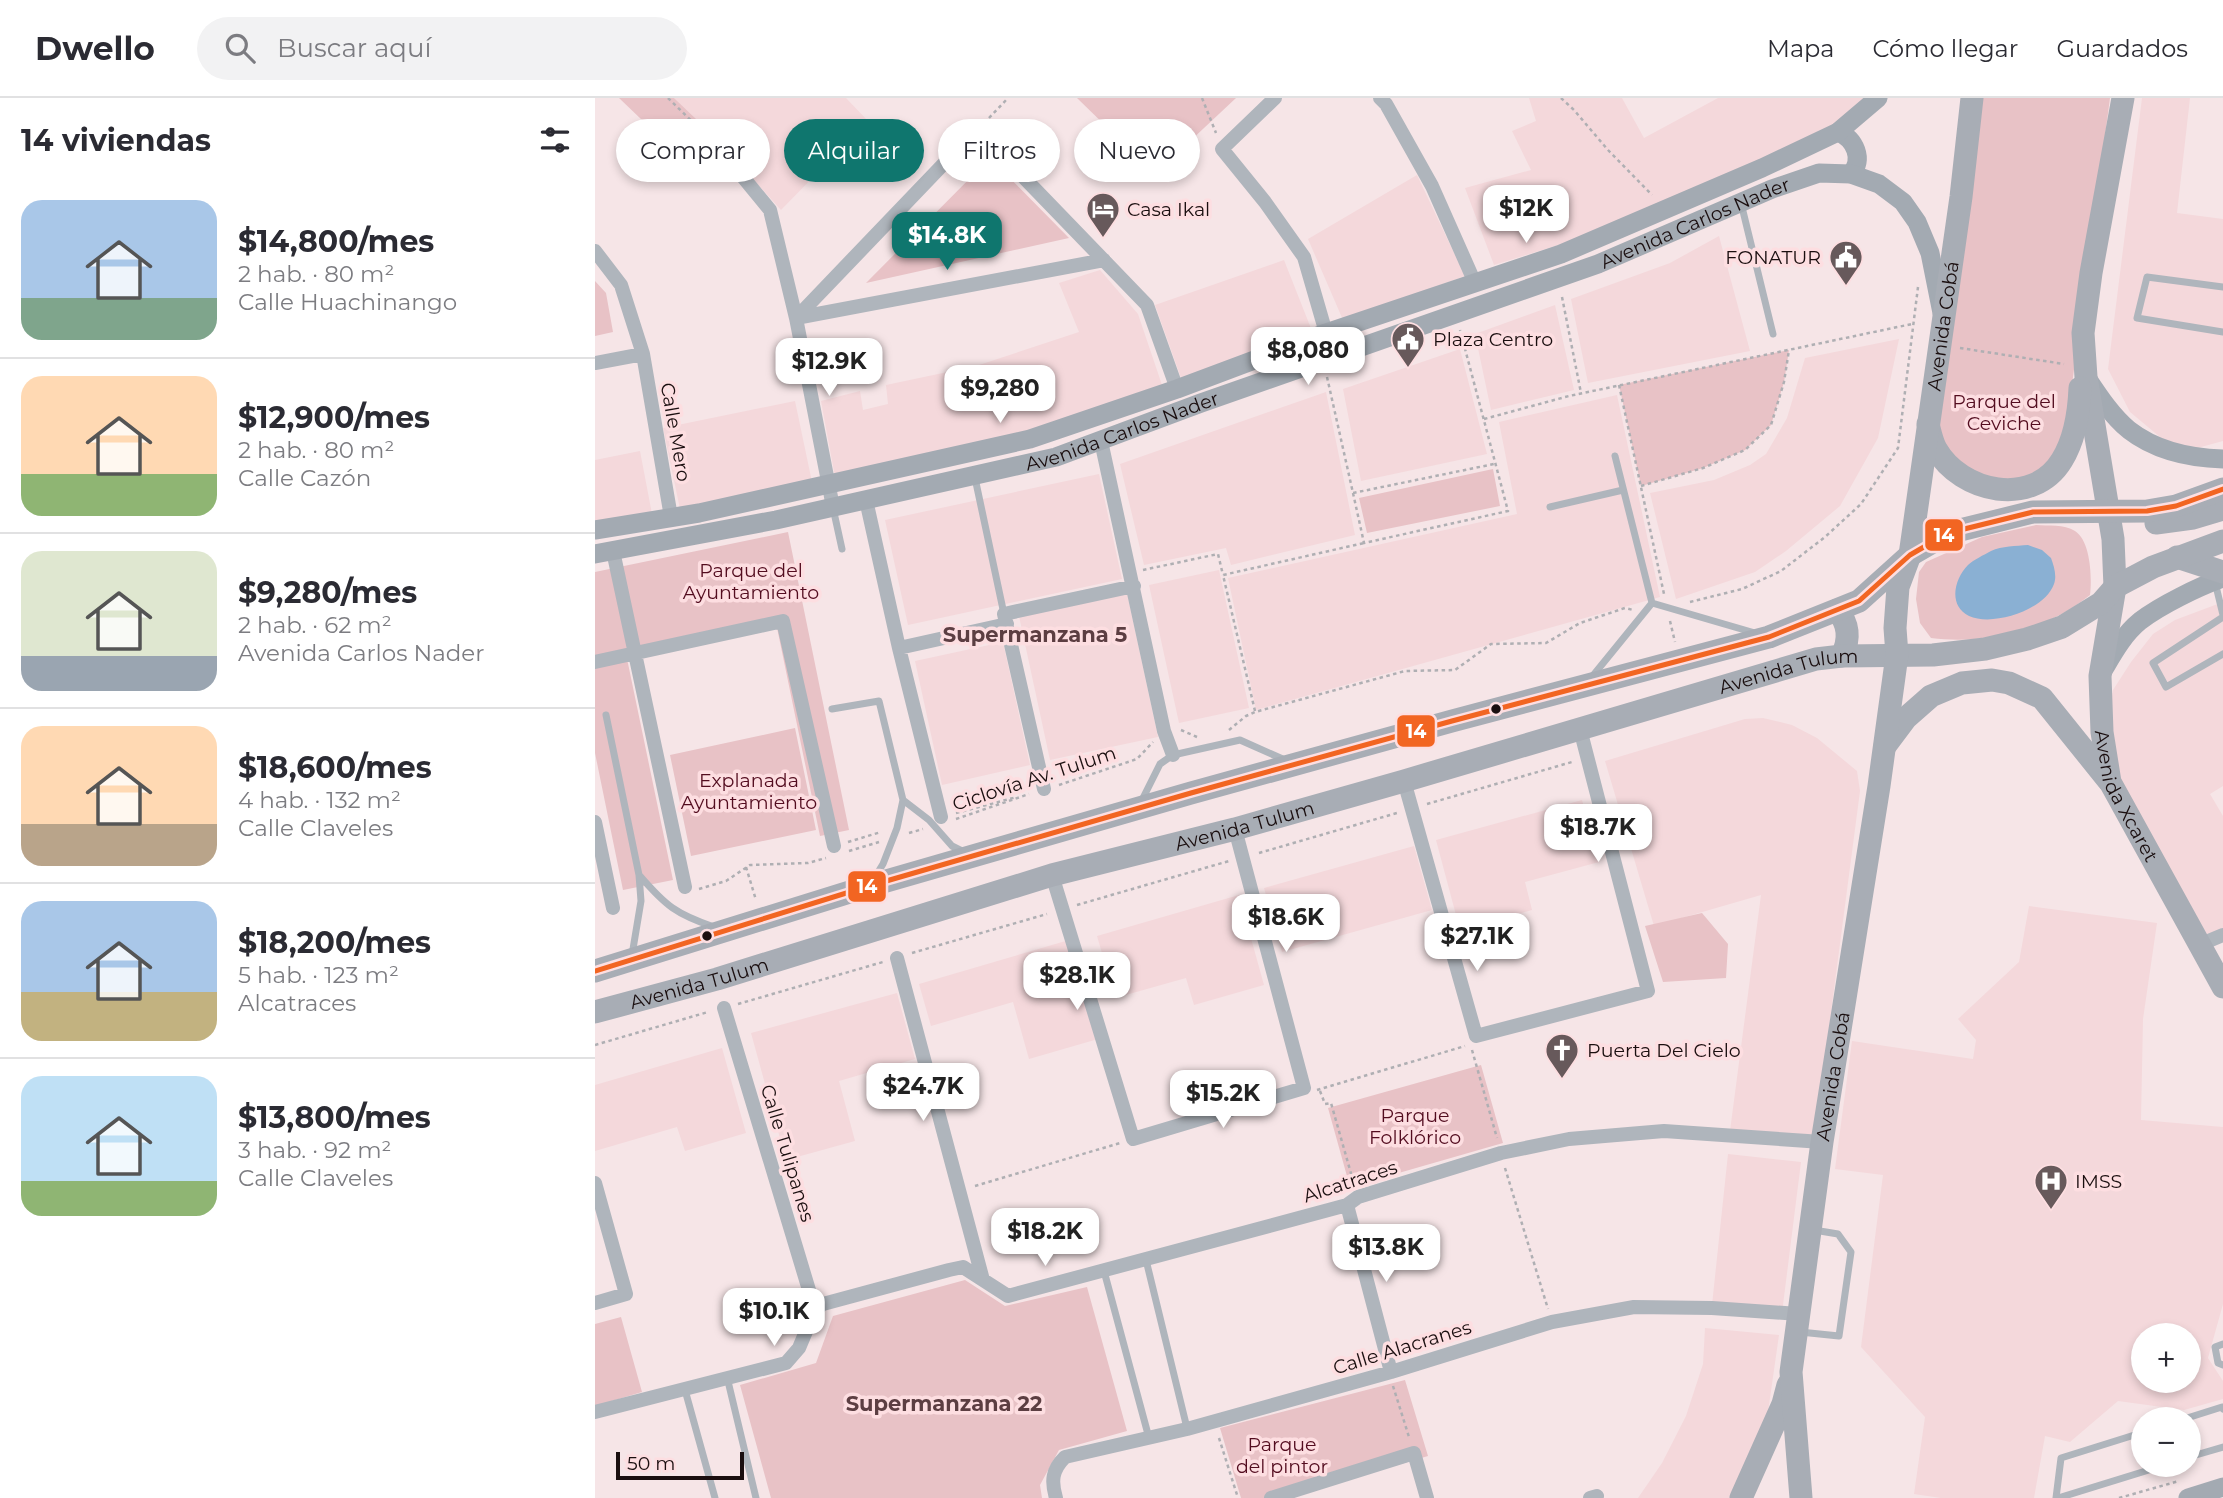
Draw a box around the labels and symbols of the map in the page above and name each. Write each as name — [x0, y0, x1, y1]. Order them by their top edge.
street label: Avenida Carlos Nader — [1597, 173, 1793, 274]
pin: $12K — [1485, 186, 1567, 245]
hotel icon: Casa Ikal — [1084, 190, 1122, 239]
place label: Casa Ikal — [1127, 198, 1210, 221]
pin: $14.8K — [890, 212, 1004, 272]
public building icon: FONATUR — [1827, 238, 1865, 287]
place label: FONATUR — [1725, 246, 1821, 269]
street label: Avenida Cobá — [1923, 260, 1964, 392]
public building icon: Plaza Centro — [1389, 320, 1427, 369]
pin: $8,080 — [1251, 328, 1365, 387]
place label: Plaza Centro — [1433, 328, 1553, 351]
pin: $12.9K — [772, 338, 886, 398]
pin: $9,280 — [943, 366, 1057, 425]
street label: Calle Mero — [655, 381, 696, 483]
street label: Avenida Carlos Nader — [1023, 387, 1222, 476]
park label: Parque del Ceviche — [1952, 390, 2056, 435]
line badge: 14 — [1924, 518, 1964, 552]
text: 14 — [1934, 524, 1954, 547]
park label: Parque del Ayuntamiento — [683, 559, 819, 604]
district label: Supermanzana 5 — [943, 622, 1127, 647]
street label: Avenida Tulum — [1716, 645, 1858, 699]
unlabelled marker — [1489, 702, 1503, 716]
line badge: 14 — [1396, 714, 1436, 748]
text: 14 — [1406, 720, 1426, 743]
street label: Avenida Xcaret — [2090, 728, 2163, 866]
street label: Ciclovía Av. Tulum — [949, 741, 1119, 816]
park label: Explanada Ayuntamiento — [681, 769, 817, 814]
street label: Avenida Tulum — [1173, 796, 1317, 856]
pin: $18.7K — [1541, 804, 1655, 864]
line badge: 14 — [847, 870, 887, 903]
text: 14 — [857, 875, 877, 898]
pin: $18.6K — [1229, 894, 1343, 954]
pin: $27.1K — [1420, 914, 1534, 973]
unlabelled marker — [700, 929, 714, 943]
street label: Avenida Tulum — [627, 953, 771, 1014]
pin: $28.1K — [1020, 953, 1134, 1012]
street label: Avenida Cobá — [1811, 1010, 1855, 1143]
church icon: Puerta Del Cielo — [1543, 1031, 1581, 1080]
place label: Puerta Del Cielo — [1587, 1039, 1741, 1062]
pin: $24.7K — [866, 1063, 980, 1123]
pin: $15.2K — [1166, 1070, 1280, 1130]
street label: Calle Tulipanes — [756, 1082, 819, 1225]
park label: Parque Folklórico — [1369, 1104, 1461, 1149]
street label: Alcatraces — [1300, 1155, 1400, 1208]
hospital icon: IMSS — [2032, 1162, 2070, 1211]
place label: IMSS — [2075, 1170, 2122, 1193]
pin: $18.2K — [988, 1208, 1102, 1268]
pin: $13.8K — [1329, 1224, 1443, 1284]
pin: $10.1K — [717, 1288, 831, 1348]
street label: Calle Alacranes — [1330, 1316, 1474, 1379]
district label: Supermanzana 22 — [846, 1391, 1042, 1416]
park label: Parque del pintor — [1236, 1433, 1328, 1478]
scale bar — [616, 1449, 744, 1481]

